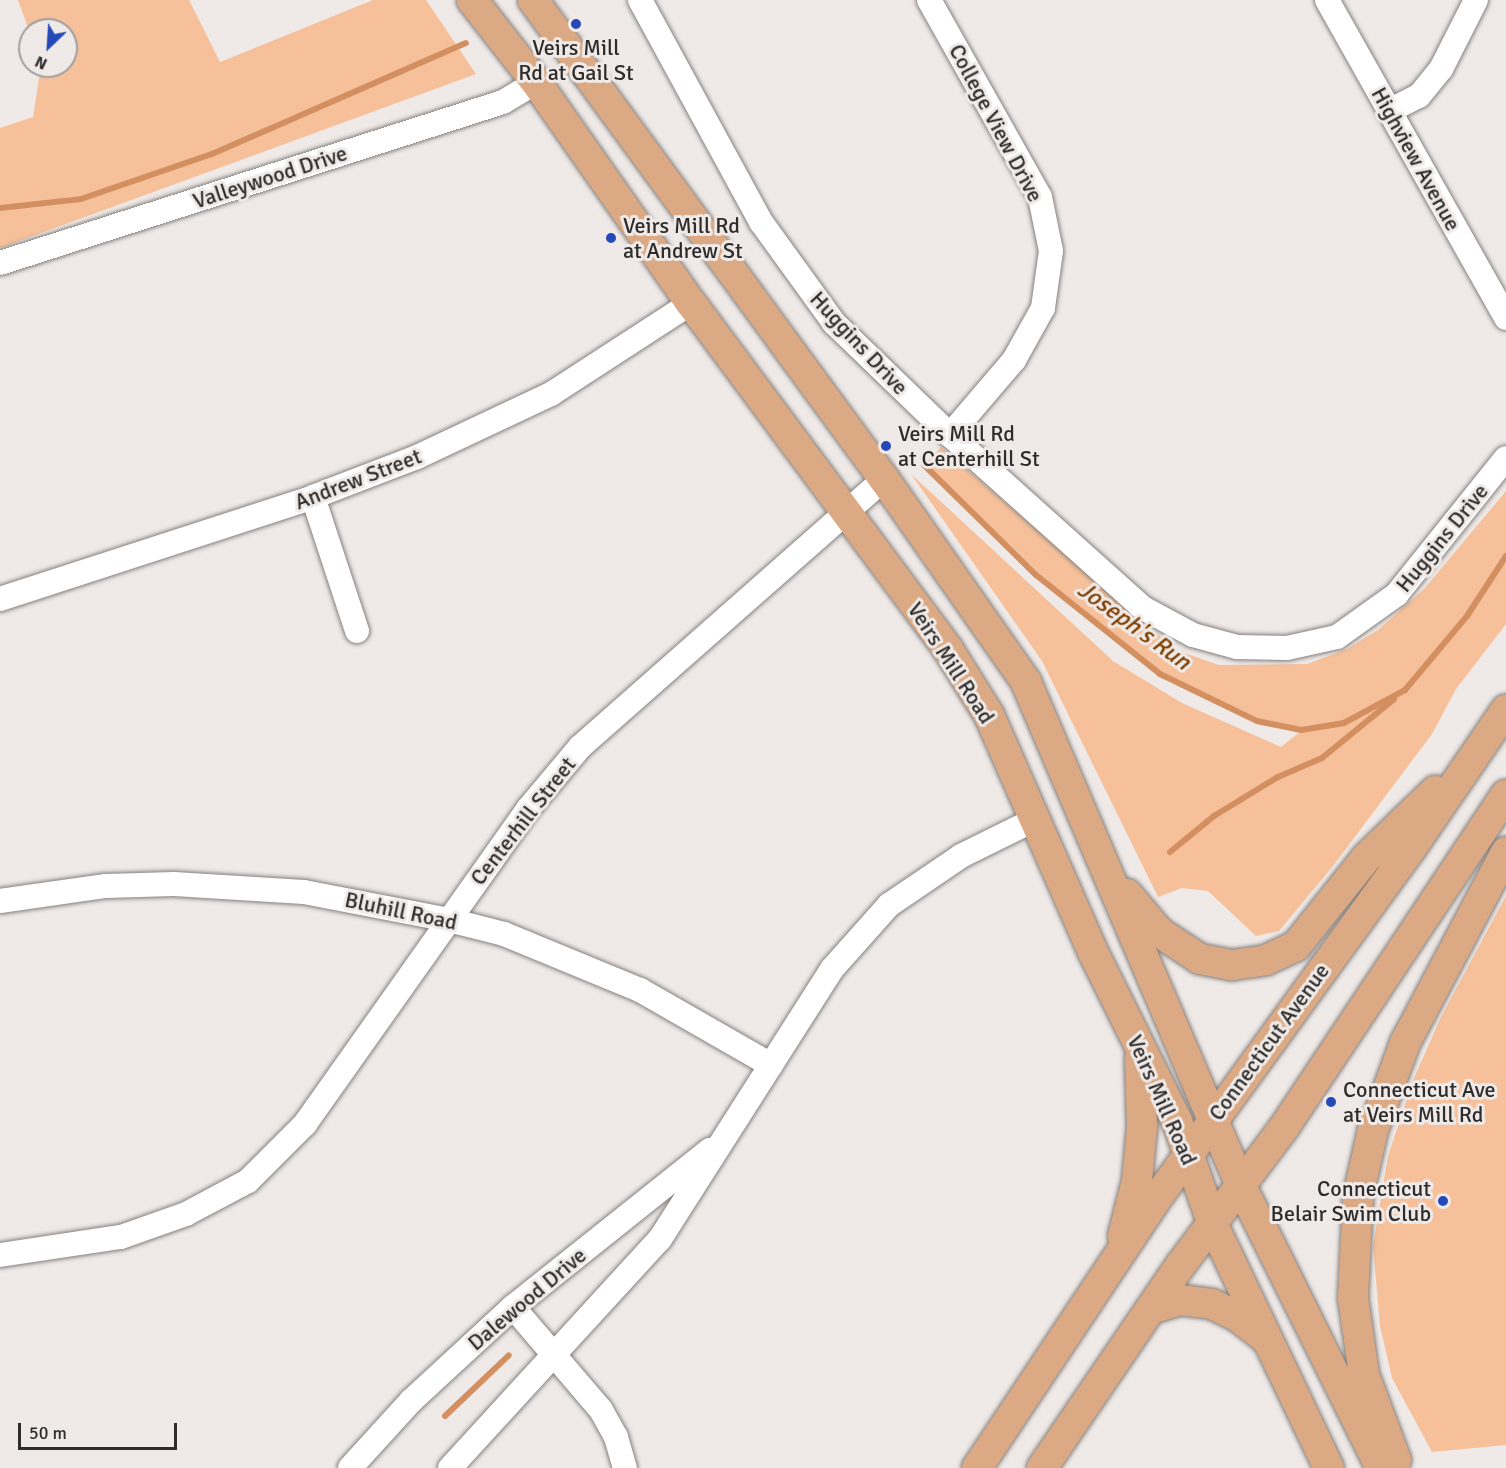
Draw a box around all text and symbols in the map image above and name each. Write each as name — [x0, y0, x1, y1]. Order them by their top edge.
marker: Veirs Mill Rd at Gail St — [569, 17, 583, 31]
north arrow — [18, 18, 78, 78]
place label: Veirs Mill Rd at Gail St — [518, 34, 634, 86]
street label: College View Drive — [943, 40, 1049, 206]
text: N — [32, 51, 51, 74]
street label: Highview Avenue — [1366, 83, 1466, 235]
street label: Valleywood Drive — [190, 140, 350, 214]
place label: Veirs Mill Rd at Andrew St — [623, 212, 743, 264]
marker: Veirs Mill Rd at Andrew St — [604, 231, 618, 245]
street label: Huggins Drive — [804, 286, 914, 400]
place label: Veirs Mill Rd at Centerhill St — [898, 420, 1040, 472]
marker: Veirs Mill Rd at Centerhill St — [879, 439, 893, 453]
street label: Andrew Street — [291, 443, 425, 515]
street label: Huggins Drive — [1390, 479, 1494, 597]
water label: Joseph's Run — [1072, 575, 1196, 677]
street label: Veirs Mill Road — [902, 597, 1000, 729]
street label: Centerhill Street — [465, 752, 581, 890]
street label: Bluhill Road — [342, 886, 460, 936]
street label: Connecticut Avenue — [1203, 958, 1335, 1126]
street label: Veirs Mill Road — [1122, 1031, 1202, 1169]
place label: Connecticut Ave at Veirs Mill Rd — [1343, 1076, 1496, 1128]
marker: Connecticut Ave at Veirs Mill Rd — [1324, 1095, 1338, 1109]
place label: Connecticut Belair Swim Club — [1271, 1175, 1431, 1226]
marker: Connecticut Belair Swim Club — [1436, 1194, 1450, 1208]
street label: Dalewood Drive — [462, 1242, 592, 1356]
scale bar — [21, 1411, 180, 1449]
text: 50 m — [29, 1422, 67, 1444]

